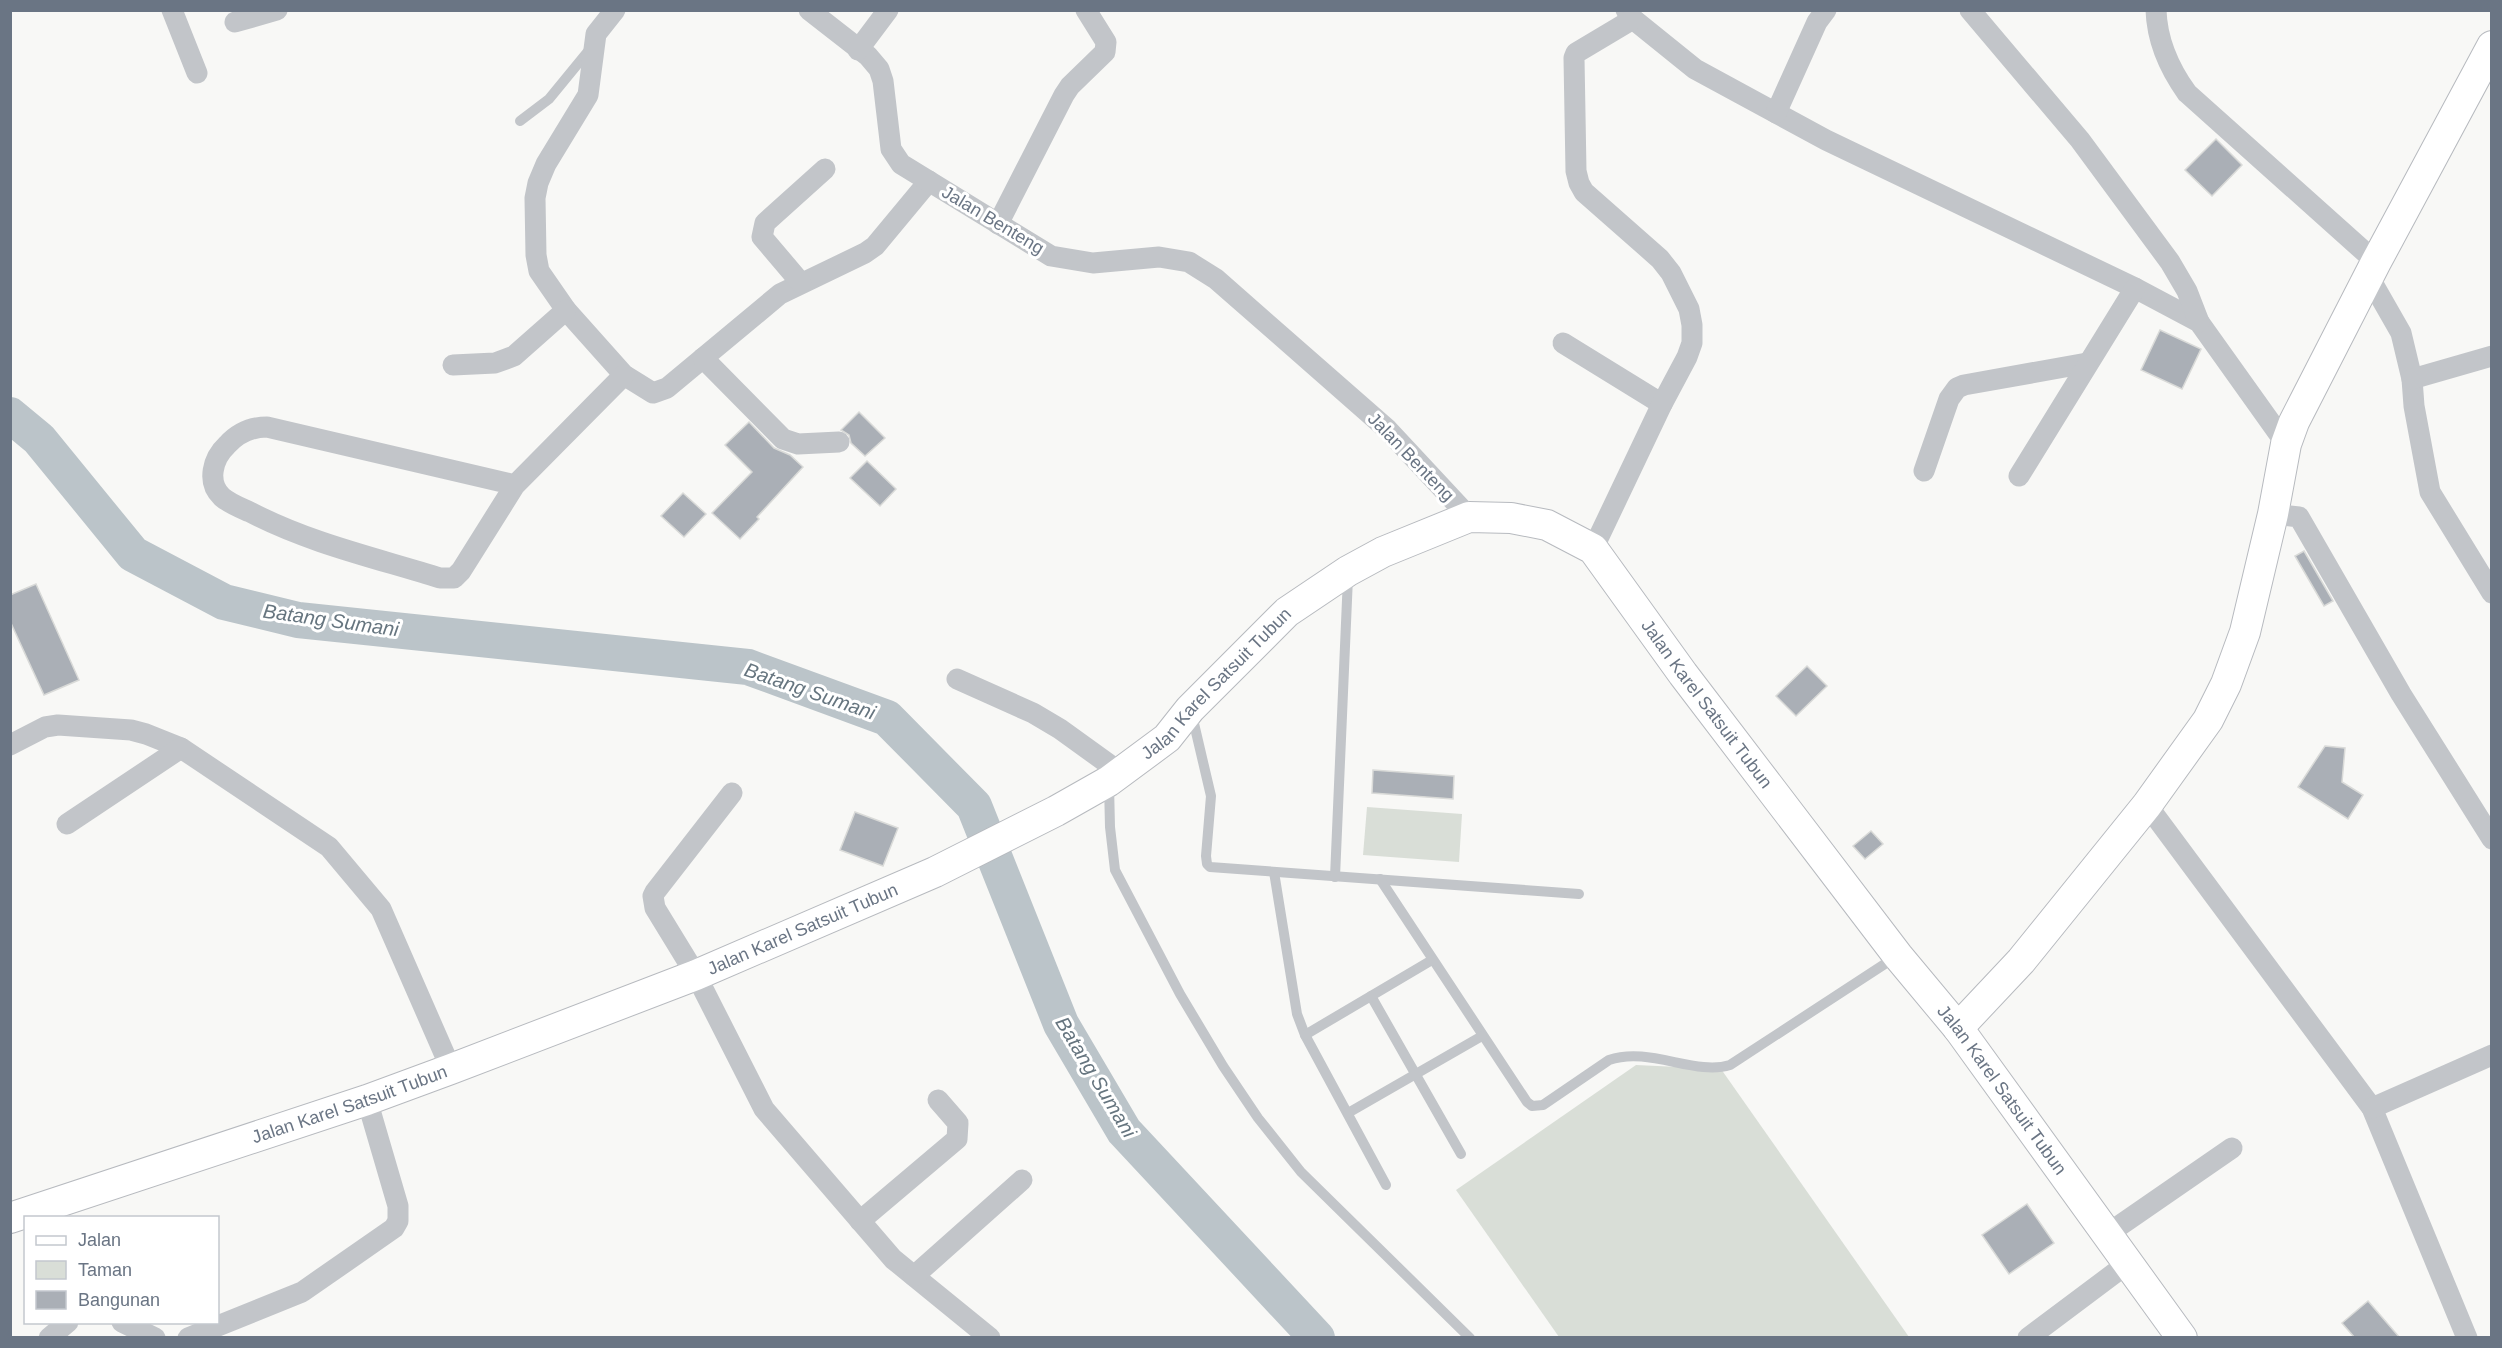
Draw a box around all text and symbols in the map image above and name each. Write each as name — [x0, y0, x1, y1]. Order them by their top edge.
street label: Jalan Benteng — [939, 182, 1047, 258]
street label: Jalan Benteng — [1364, 409, 1458, 505]
water label: Batang Sumani — [262, 600, 401, 640]
street label: Jalan Karel Satsuit Tubun — [1137, 604, 1295, 764]
street label: Jalan Karel Satsuit Tubun — [1637, 616, 1776, 792]
water label: Batang Sumani — [742, 658, 879, 724]
street label: Jalan Karel Satsuit Tubun — [704, 879, 901, 979]
street label: Jalan Karel Satsuit Tubun — [1933, 1001, 2071, 1179]
water label: Batang Sumani — [1051, 1013, 1141, 1142]
street label: Jalan Karel Satsuit Tubun — [249, 1061, 450, 1147]
legend — [24, 1216, 219, 1324]
text: Jalan — [78, 1230, 121, 1250]
text: Taman — [78, 1260, 132, 1280]
text: Bangunan — [78, 1290, 160, 1310]

